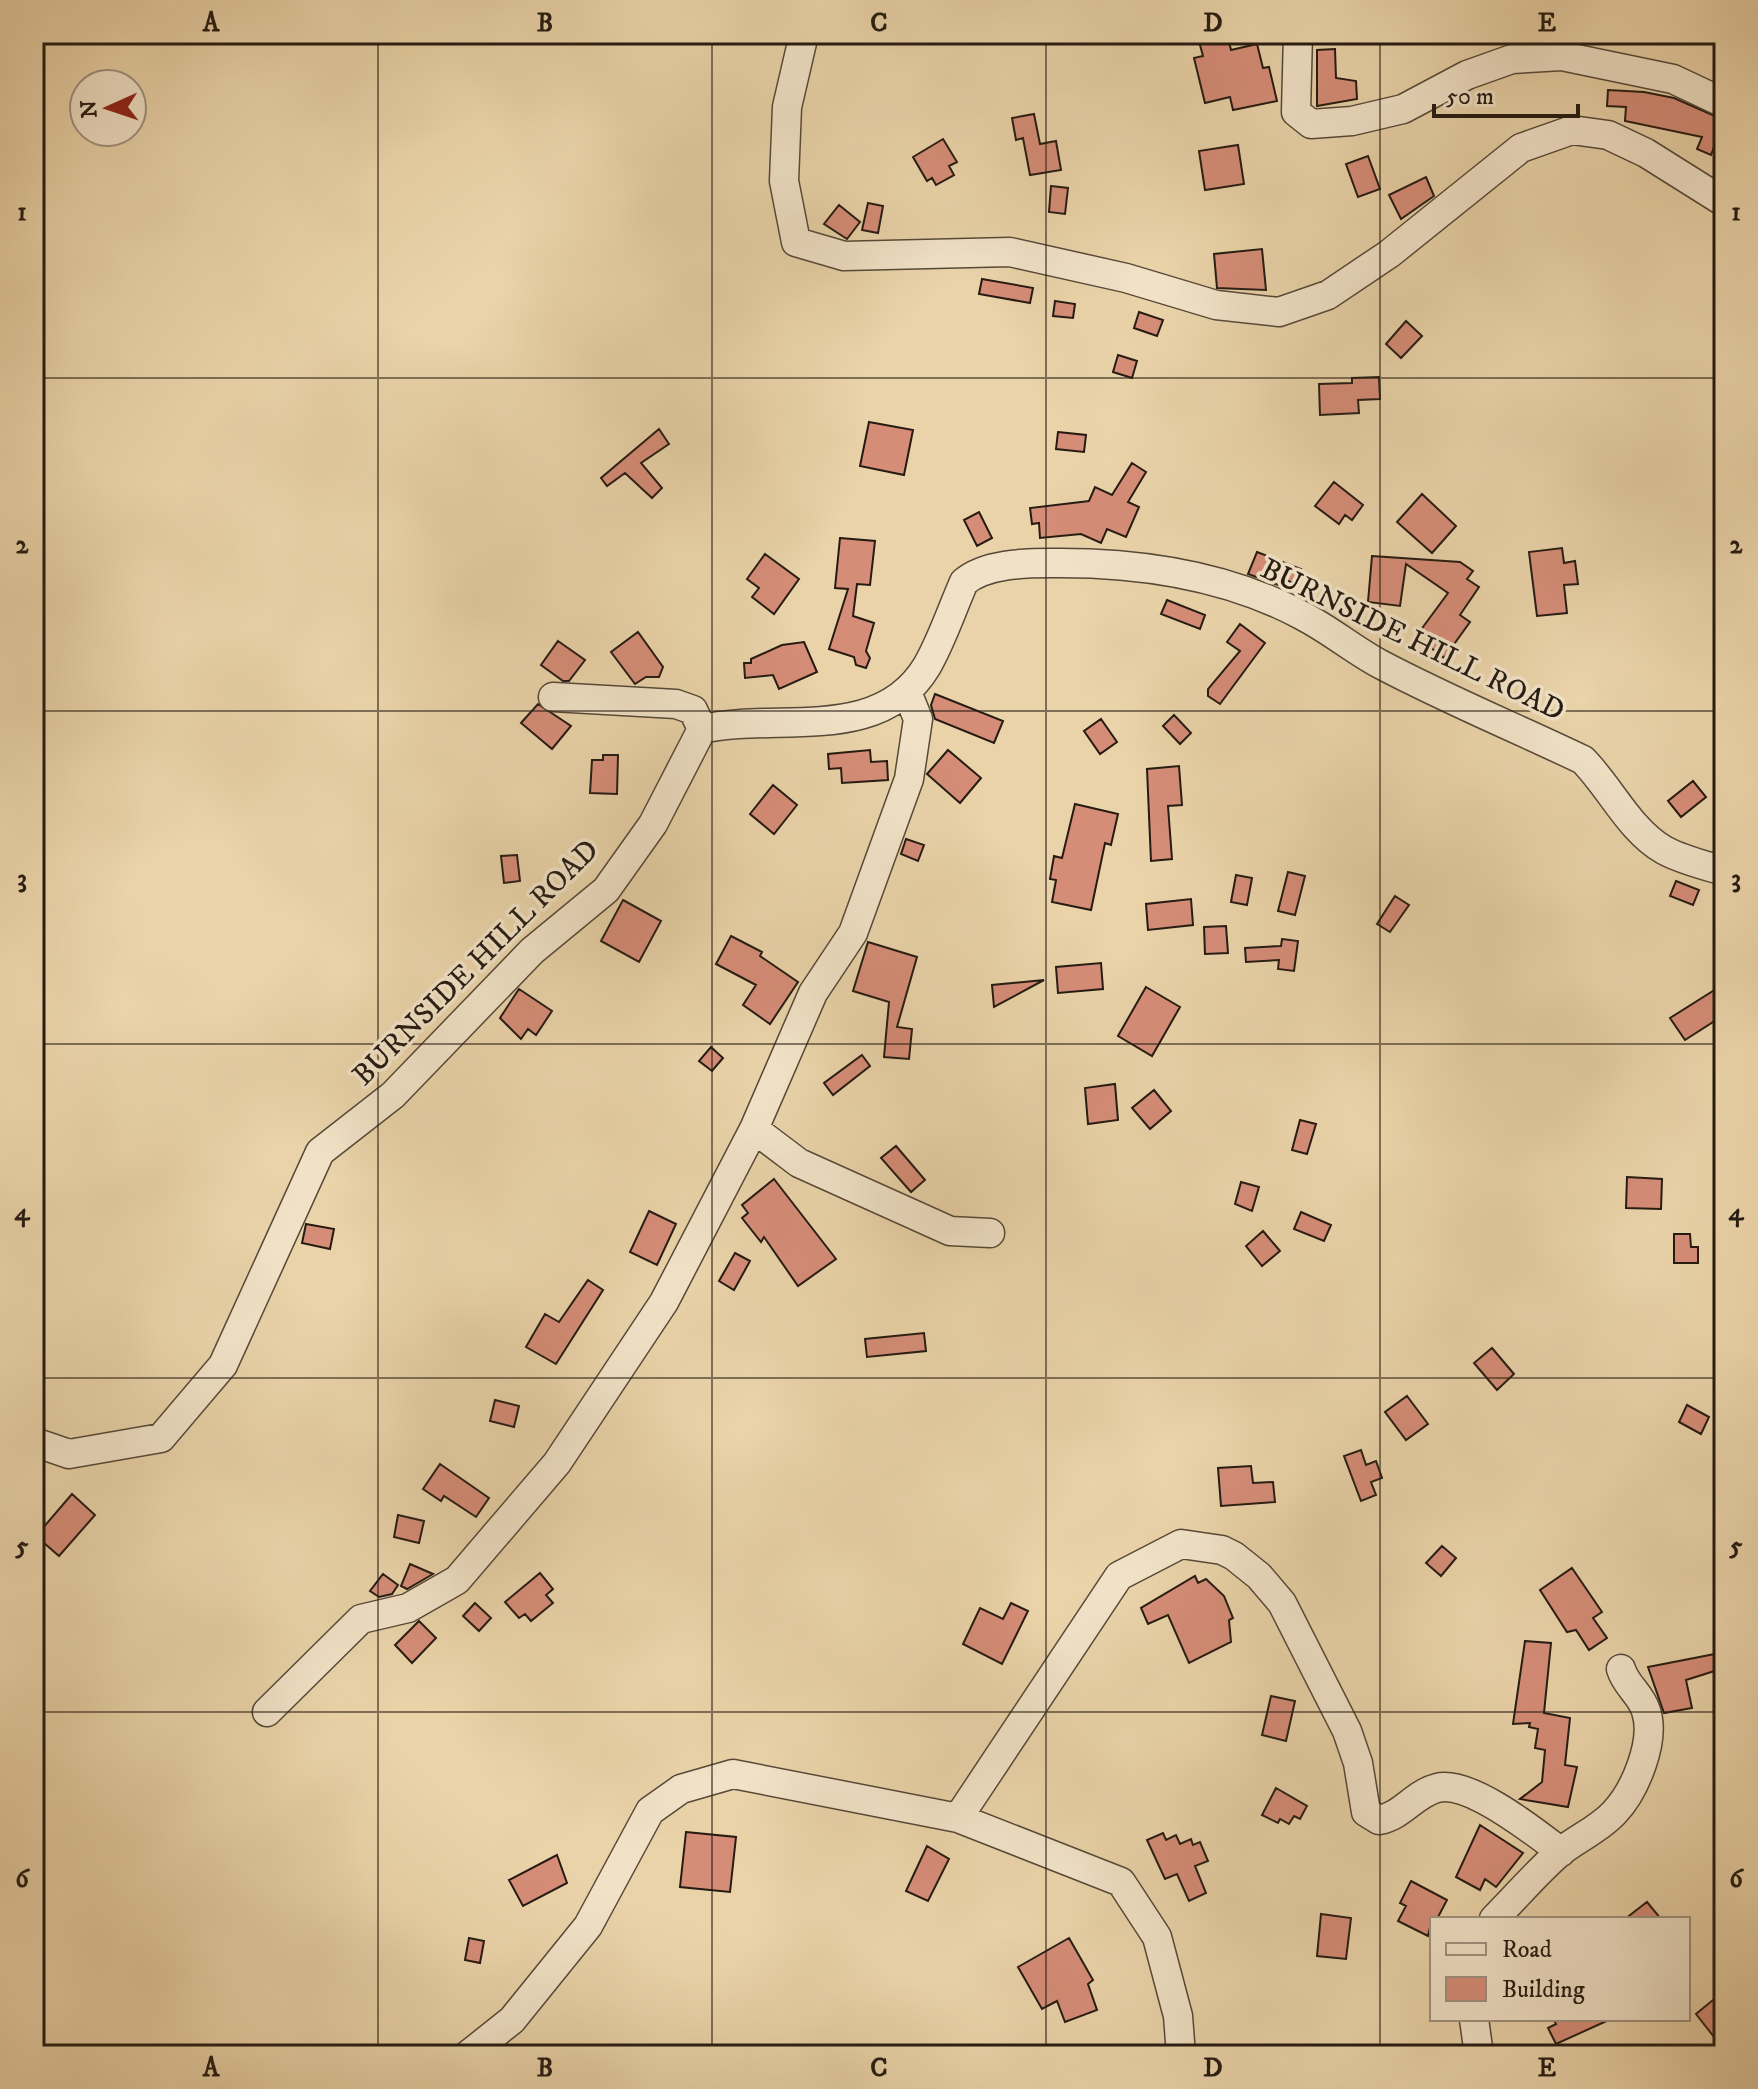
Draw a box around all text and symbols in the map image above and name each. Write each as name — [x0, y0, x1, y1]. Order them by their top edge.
text: A — [202, 7, 221, 40]
text: B — [537, 7, 553, 40]
text: C — [870, 7, 888, 40]
text: D — [1203, 7, 1223, 40]
text: E — [1538, 7, 1556, 40]
north arrow — [68, 68, 148, 148]
scale bar — [1434, 68, 1578, 118]
text: 50 m — [1446, 82, 1494, 112]
text: N — [76, 99, 103, 119]
text: 1 — [17, 196, 27, 229]
text: 1 — [1731, 196, 1741, 229]
text: 2 — [16, 529, 30, 562]
text: 2 — [1730, 529, 1744, 562]
street label: BURNSIDE HILL ROAD — [1254, 551, 1570, 730]
street label: BURNSIDE HILL ROAD — [345, 832, 607, 1094]
text: 3 — [17, 863, 27, 896]
text: 3 — [1731, 863, 1741, 896]
text: 4 — [15, 1196, 31, 1229]
text: 4 — [1729, 1196, 1745, 1229]
text: 5 — [15, 1530, 29, 1563]
text: 5 — [1729, 1530, 1743, 1563]
text: 6 — [15, 1863, 30, 1896]
text: 6 — [1729, 1863, 1744, 1896]
legend — [1430, 1917, 1690, 2021]
text: Road — [1502, 1935, 1552, 1965]
text: Building — [1502, 1975, 1585, 2005]
text: A — [202, 2052, 221, 2085]
text: B — [537, 2052, 553, 2085]
text: C — [870, 2052, 888, 2085]
text: D — [1203, 2052, 1223, 2085]
text: E — [1538, 2052, 1556, 2085]

